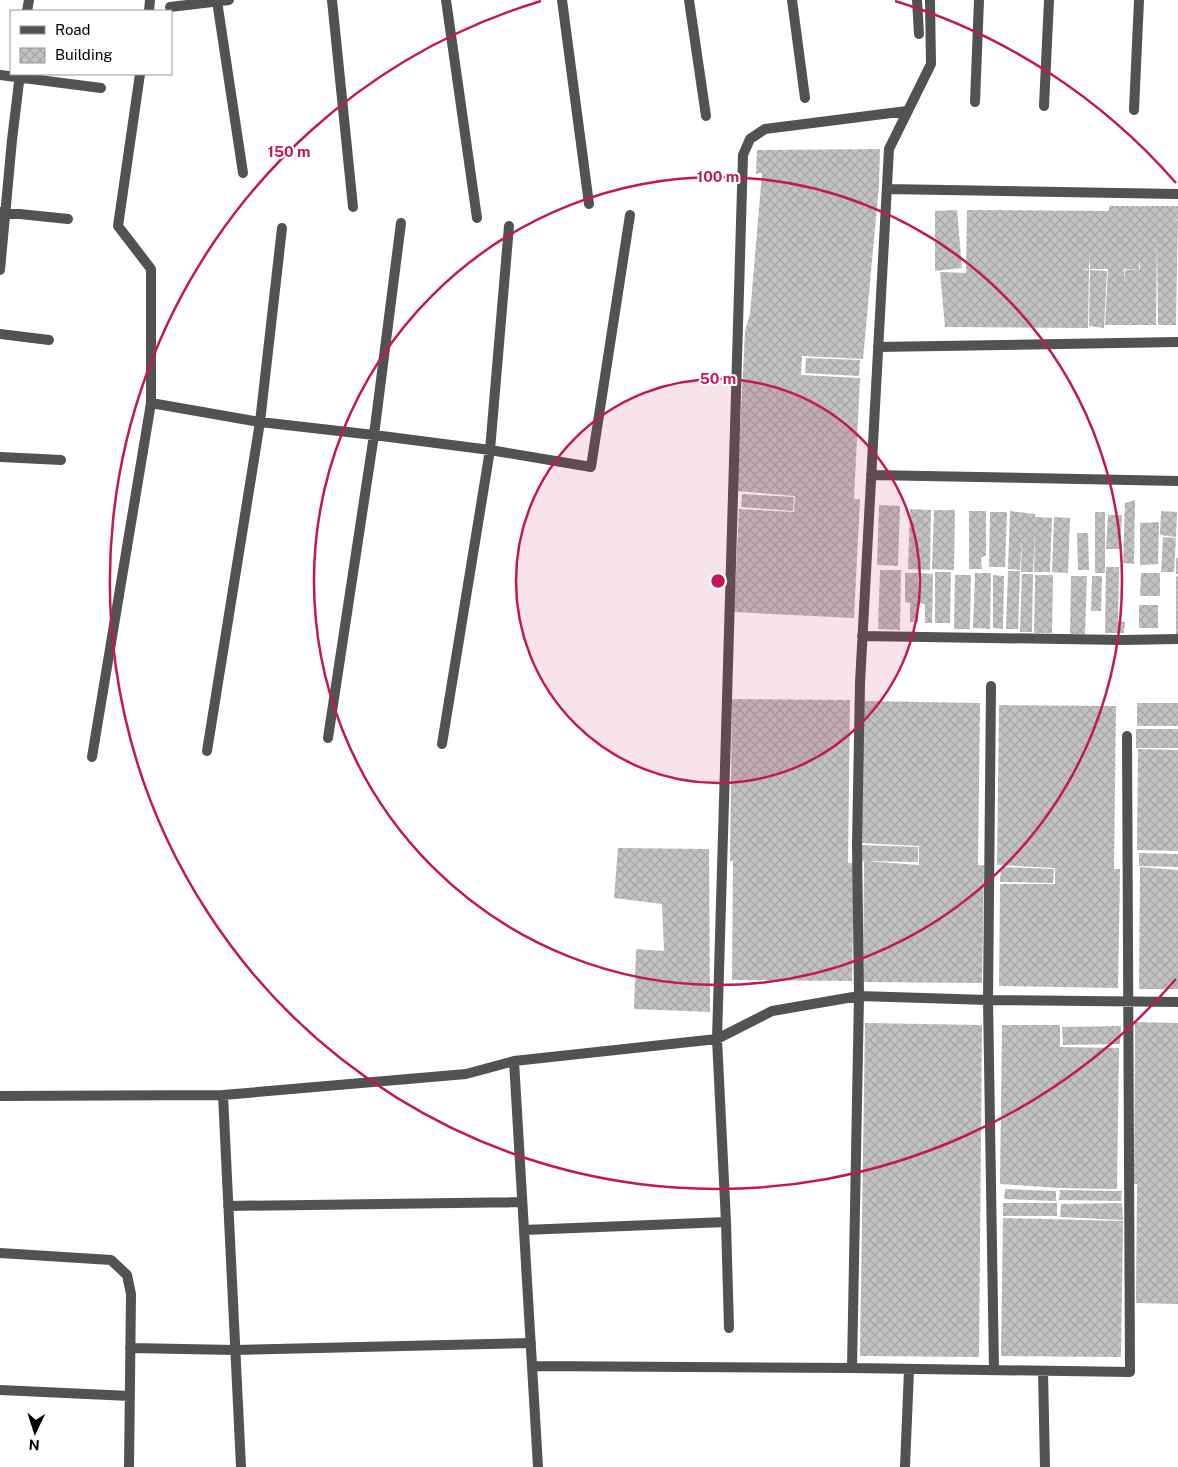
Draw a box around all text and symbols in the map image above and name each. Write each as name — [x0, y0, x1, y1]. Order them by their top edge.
legend — [10, 10, 172, 75]
text: Road — [55, 21, 91, 38]
text: Building — [55, 46, 113, 63]
text: 150 m — [267, 143, 311, 160]
text: 100 m — [697, 168, 739, 185]
text: 50 m — [700, 370, 736, 387]
centre of rings — [709, 572, 727, 590]
north arrow — [10, 1407, 60, 1457]
text: N — [28, 1437, 40, 1453]

